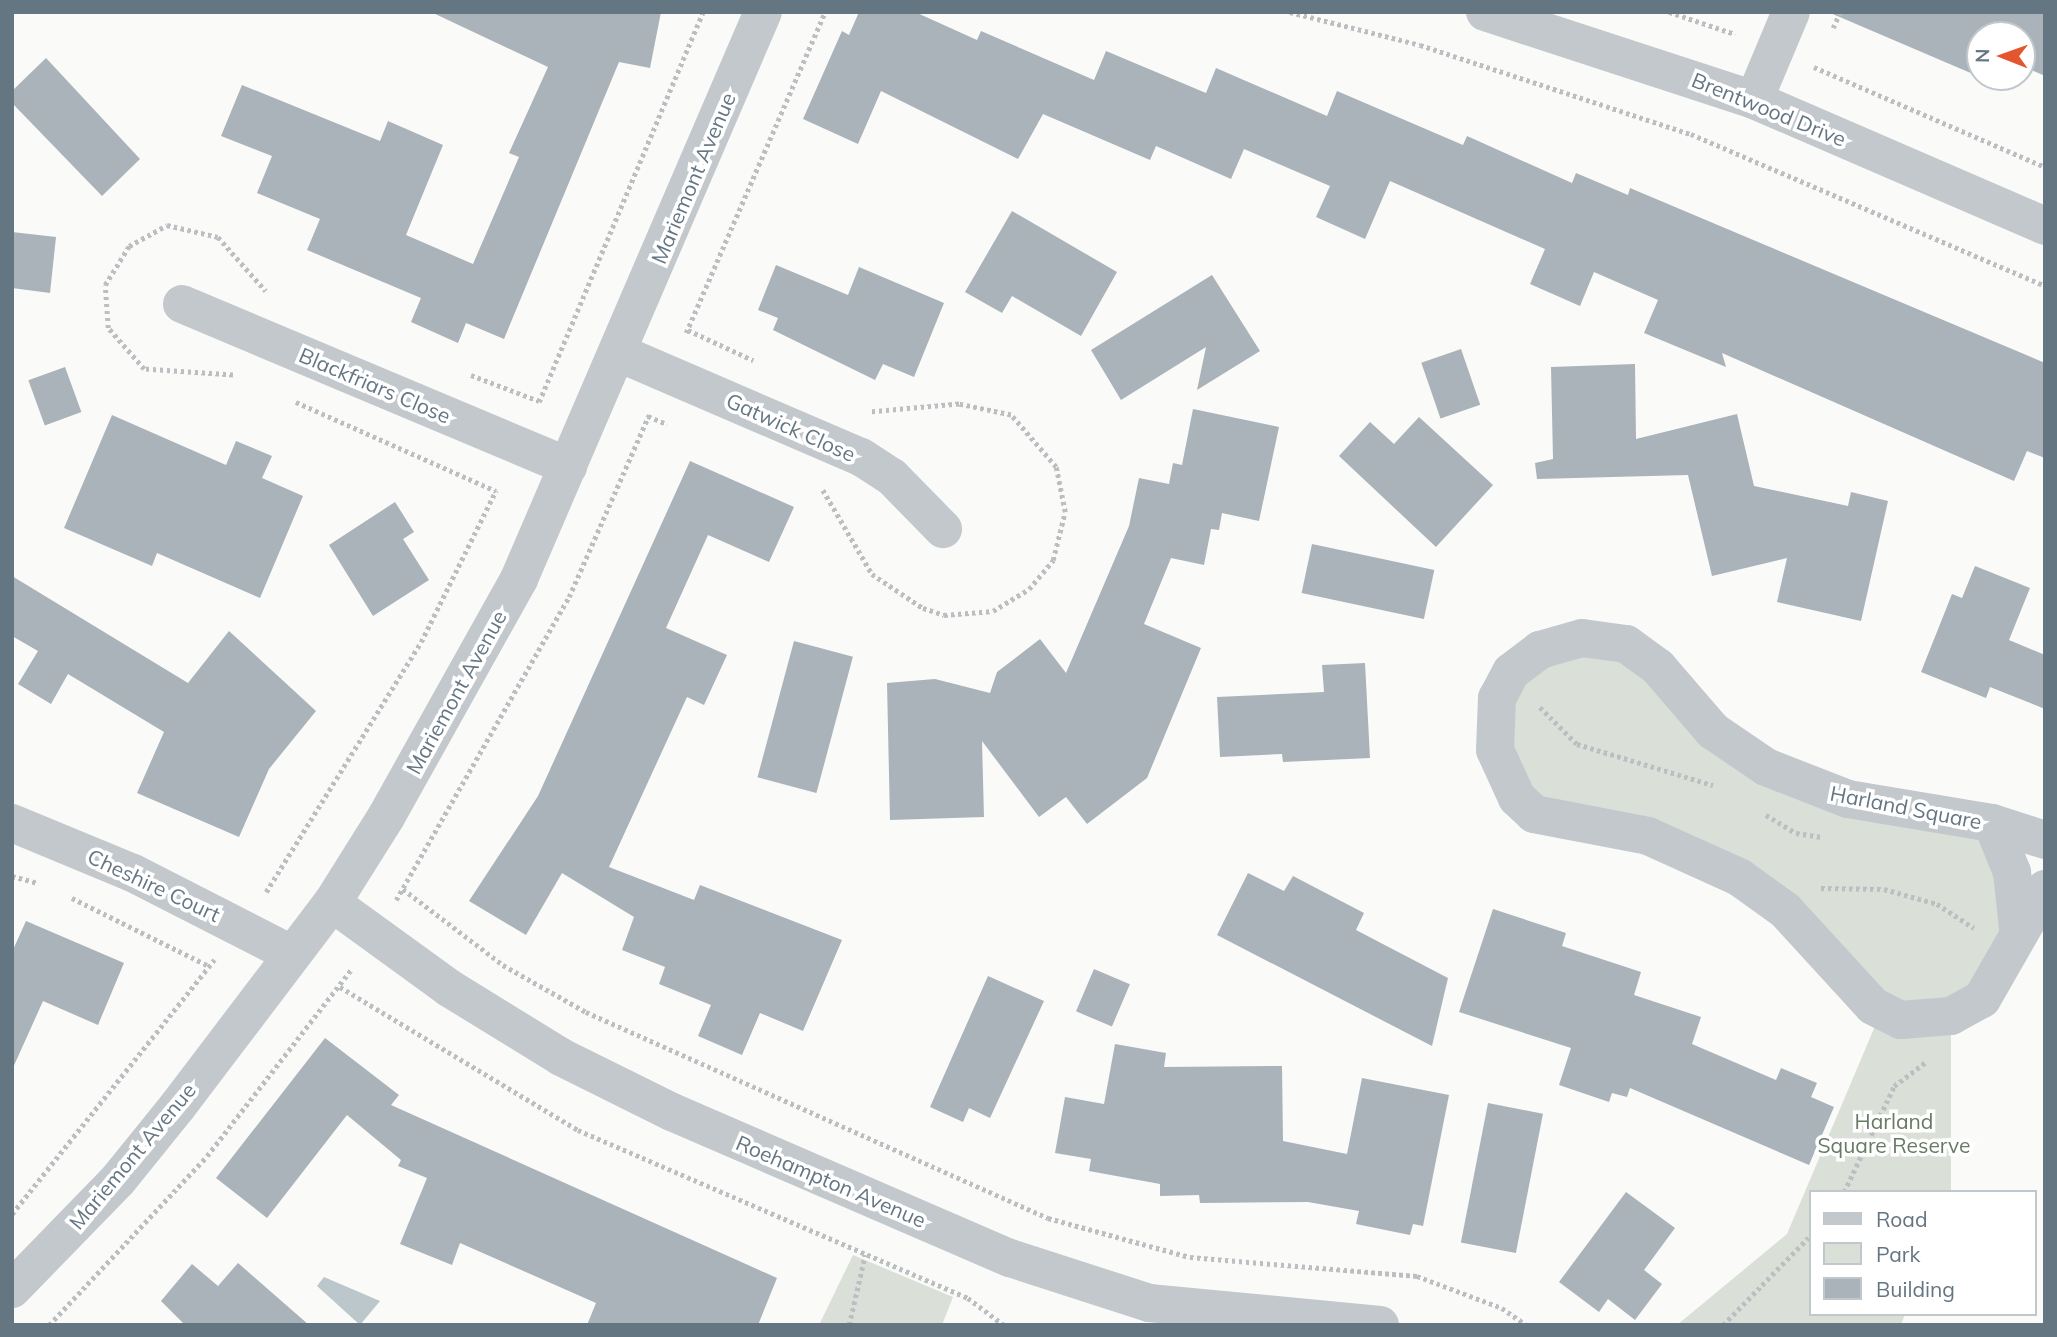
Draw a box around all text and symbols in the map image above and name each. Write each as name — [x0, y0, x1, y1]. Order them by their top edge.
north arrow — [1966, 21, 2036, 91]
text: N — [1970, 48, 1994, 63]
street label: Brentwood Drive — [1688, 67, 1850, 151]
street label: Mariemont Avenue — [646, 89, 740, 267]
street label: Blackfriars Close — [296, 342, 454, 428]
street label: Gatwick Close — [723, 387, 859, 467]
street label: Mariemont Avenue — [401, 606, 511, 778]
street label: Harland Square — [1828, 780, 1984, 834]
street label: Cheshire Court — [84, 843, 224, 927]
street label: Mariemont Avenue — [63, 1078, 201, 1234]
park label: Harland Square Reserve — [1817, 1108, 1971, 1158]
street label: Roehampton Avenue — [732, 1130, 930, 1232]
legend — [1808, 1190, 2036, 1316]
text: Road — [1876, 1206, 1927, 1232]
text: Park — [1876, 1241, 1920, 1267]
text: Building — [1876, 1276, 1955, 1302]

